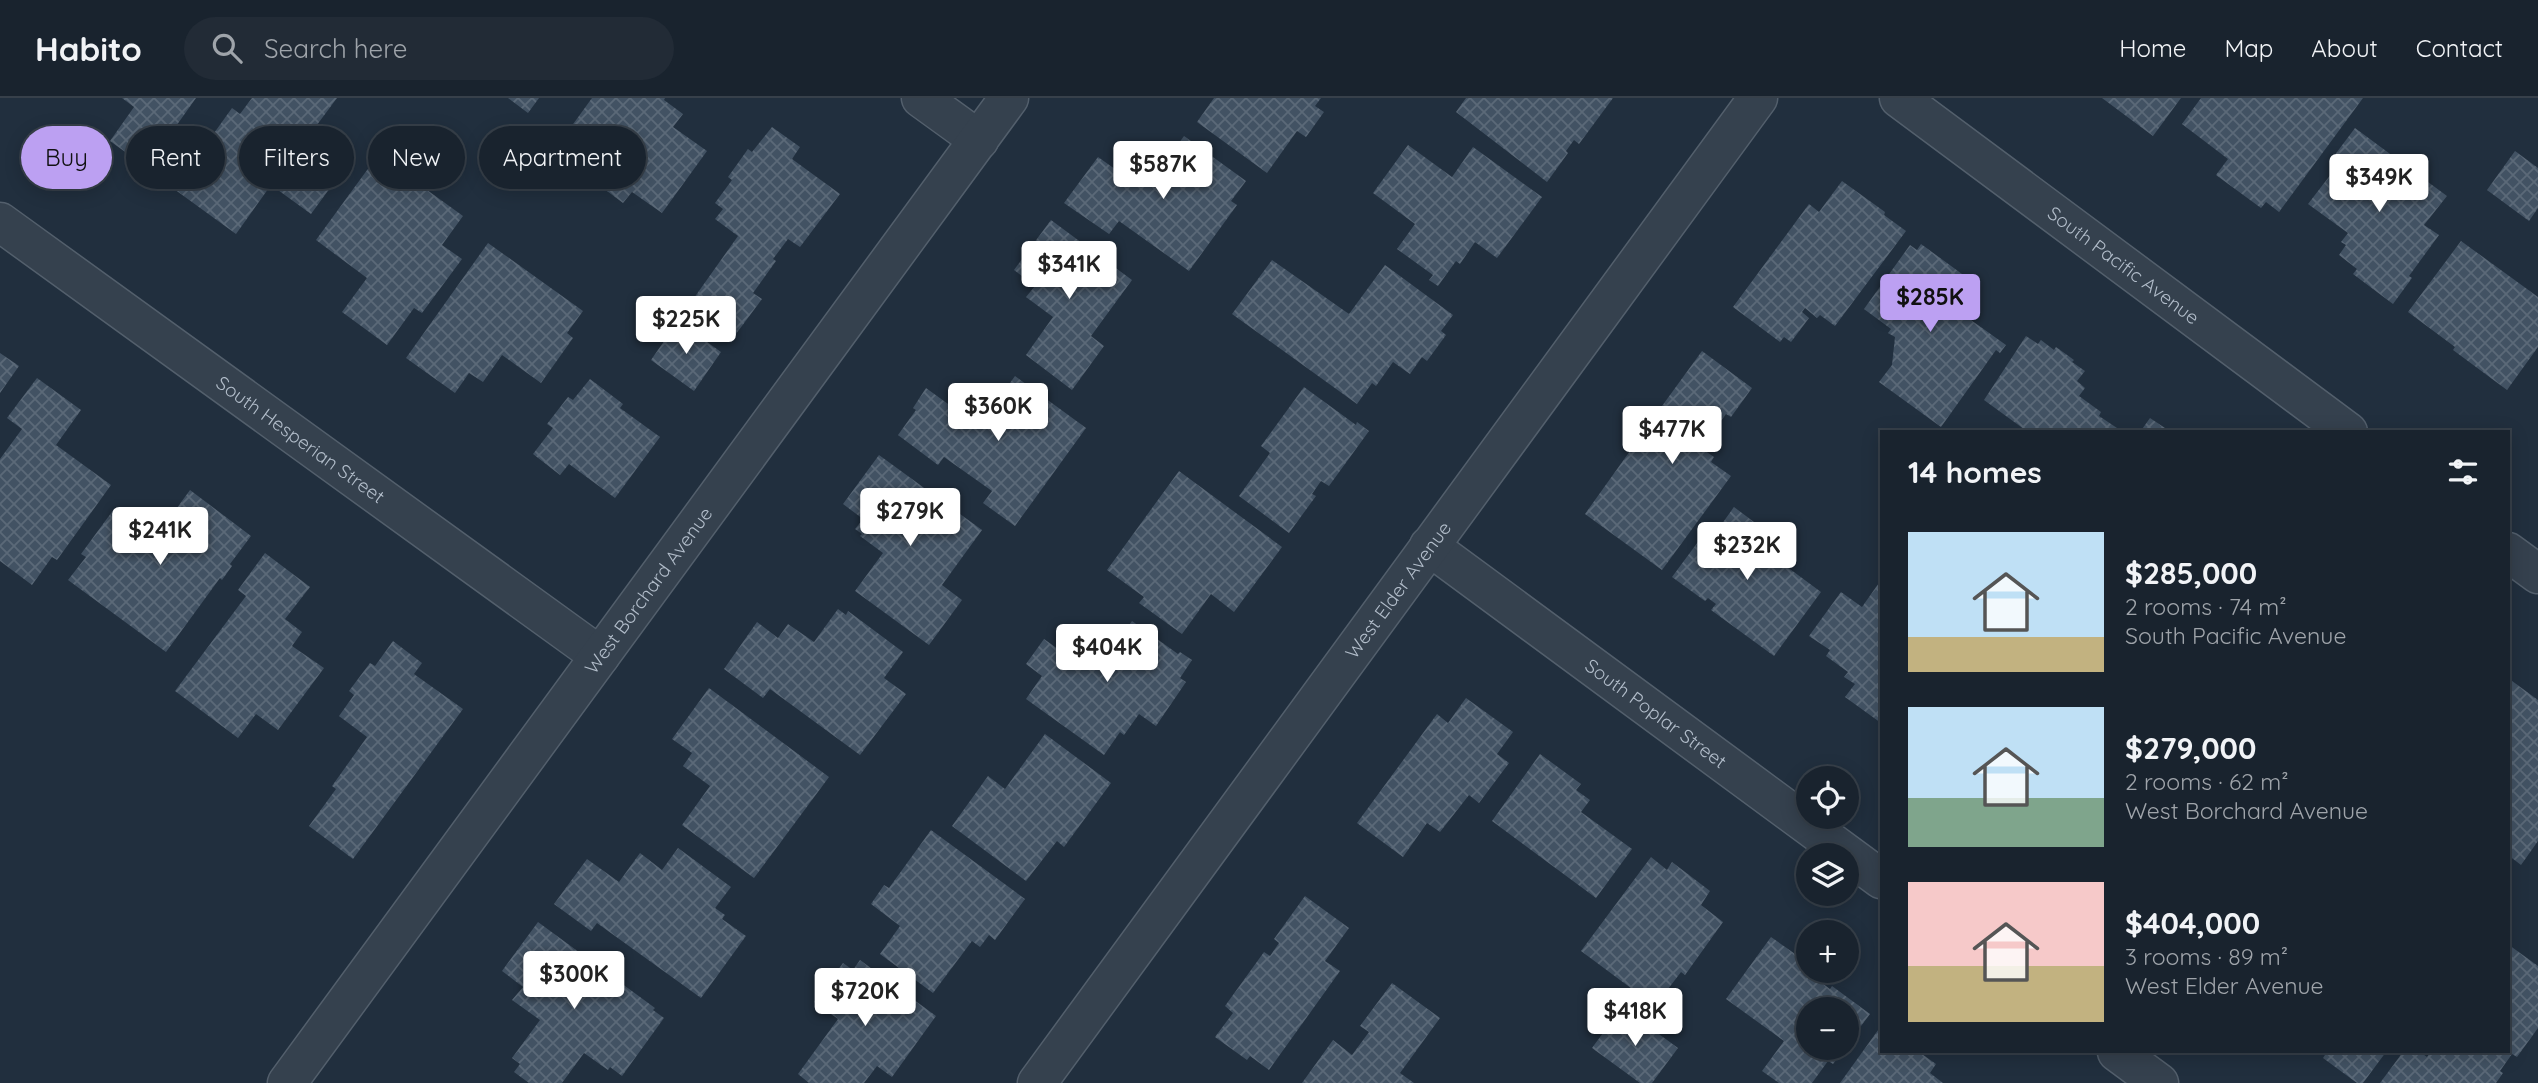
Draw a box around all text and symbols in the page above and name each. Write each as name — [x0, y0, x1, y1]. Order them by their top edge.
search box — [184, 17, 674, 80]
text: Habito — [35, 28, 142, 69]
icon: search — [208, 29, 246, 67]
text: Search here — [264, 32, 407, 65]
text: Home — [2119, 33, 2186, 63]
text: Map — [2224, 33, 2273, 63]
text: About — [2311, 33, 2378, 63]
text: Contact — [2416, 33, 2503, 63]
chip: Buy — [21, 126, 112, 189]
chip: Rent — [126, 126, 225, 189]
chip: Filters — [239, 126, 354, 189]
chip: New — [368, 126, 465, 189]
chip: Apartment — [479, 126, 646, 189]
pin: $587K — [1114, 141, 1212, 201]
text: $587K — [1129, 149, 1197, 178]
pin: $349K — [2330, 155, 2428, 214]
text: $349K — [2345, 162, 2413, 191]
street label: South Pacific Avenue — [2043, 201, 2204, 329]
pin: $341K — [1020, 242, 1118, 301]
text: $341K — [1038, 249, 1100, 278]
pin: $285K — [1881, 274, 1979, 334]
text: $285K — [1896, 282, 1964, 311]
pin: $225K — [637, 296, 735, 356]
text: $225K — [652, 304, 720, 333]
street label: South Hesperian Street — [212, 370, 390, 508]
pin: $360K — [949, 384, 1047, 443]
text: $360K — [964, 391, 1032, 420]
pin: $477K — [1623, 406, 1721, 466]
text: $477K — [1639, 414, 1705, 443]
text: 14 homes — [1908, 453, 2042, 491]
icon: filters — [2444, 453, 2482, 491]
pin: $279K — [861, 489, 959, 548]
text: $279K — [876, 496, 944, 525]
street label: West Borchard Avenue — [579, 502, 717, 678]
pin: $241K — [111, 508, 209, 567]
text: $241K — [128, 515, 192, 544]
street label: West Elder Avenue — [1340, 517, 1456, 663]
pin: $232K — [1698, 522, 1796, 582]
text: $232K — [1713, 530, 1781, 559]
text: $285,000 — [2125, 554, 2257, 592]
icon: home — [1964, 560, 2048, 644]
text: 2 rooms · 74 m² — [2125, 592, 2287, 621]
text: South Pacific Avenue — [2125, 621, 2346, 650]
pin: $404K — [1058, 624, 1156, 684]
text: $404K — [1072, 632, 1142, 661]
street label: South Poplar Street — [1580, 653, 1732, 773]
text: $279,000 — [2125, 729, 2256, 767]
icon: home — [1964, 735, 2048, 819]
map controls — [1796, 766, 1859, 1060]
button: locate — [1796, 766, 1859, 829]
text: 2 rooms · 62 m² — [2125, 767, 2289, 796]
text: West Borchard Avenue — [2125, 796, 2368, 825]
button: layers — [1796, 843, 1859, 906]
text: $404,000 — [2125, 904, 2260, 942]
icon: home — [1964, 910, 2048, 994]
button: + — [1796, 920, 1859, 983]
text: 3 rooms · 89 m² — [2125, 942, 2288, 971]
pin: $300K — [525, 951, 623, 1011]
text: $300K — [539, 959, 609, 988]
pin: $720K — [816, 968, 914, 1028]
text: West Elder Avenue — [2125, 971, 2324, 1000]
text: $720K — [831, 976, 899, 1005]
pin: $418K — [1586, 988, 1684, 1048]
text: $418K — [1603, 996, 1667, 1025]
button: − — [1796, 997, 1859, 1060]

